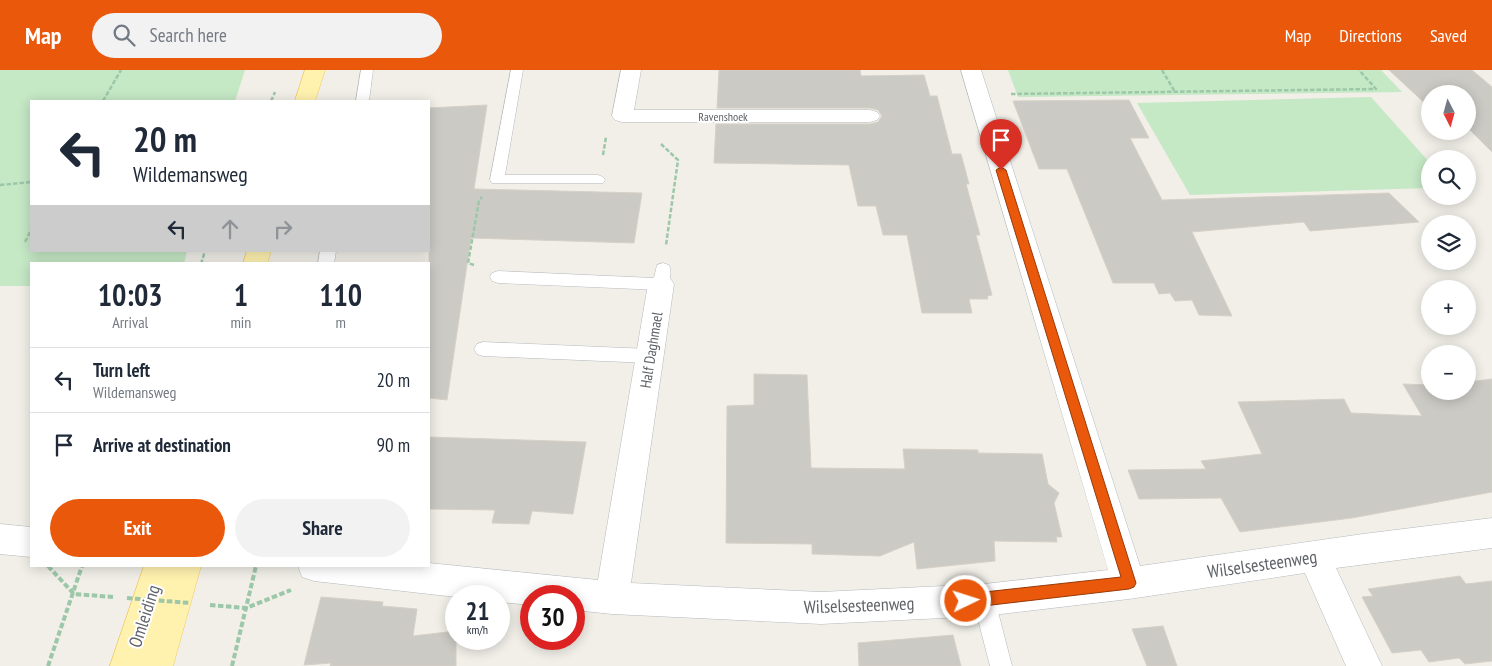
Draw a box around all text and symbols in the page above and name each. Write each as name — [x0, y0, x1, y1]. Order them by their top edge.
search box — [92, 13, 442, 58]
text: Map — [25, 20, 62, 51]
icon: search — [110, 21, 138, 49]
text: Search here — [150, 23, 227, 47]
text: Map — [1285, 24, 1311, 47]
text: Directions — [1339, 24, 1402, 47]
text: Saved — [1430, 24, 1467, 47]
north arrow — [1421, 85, 1476, 140]
map controls — [1421, 85, 1476, 400]
street label: Ravenshoek — [698, 109, 748, 124]
text: 20 m — [133, 116, 197, 162]
pin — [980, 119, 1022, 170]
icon: left — [50, 120, 115, 185]
icon: arrive — [987, 126, 1015, 154]
button: search — [1421, 150, 1476, 205]
text: Wildemansweg — [133, 160, 248, 188]
icon: left — [163, 215, 191, 243]
icon: ahead — [216, 215, 244, 243]
icon: right — [269, 215, 297, 243]
button: layers — [1421, 215, 1476, 270]
text: 10:03 — [98, 275, 163, 314]
text: 1 — [234, 275, 248, 314]
text: 110 — [319, 275, 362, 314]
button: + — [1421, 280, 1476, 335]
street label: Half Daghmael — [636, 310, 666, 390]
text: Arrival — [112, 312, 148, 332]
text: min — [230, 312, 251, 332]
text: m — [335, 312, 346, 332]
button: − — [1421, 345, 1476, 400]
text: Turn left — [93, 358, 150, 382]
icon: left — [50, 366, 78, 394]
text: 20 m — [377, 368, 410, 392]
text: Wildemansweg — [93, 382, 176, 402]
icon: arrive — [50, 431, 78, 459]
text: Arrive at destination — [93, 433, 231, 457]
text: 90 m — [377, 433, 410, 457]
button: Exit — [50, 499, 225, 557]
button: Share — [235, 499, 410, 557]
street label: Wilselsesteenweg — [1206, 545, 1318, 583]
position arrow — [939, 574, 991, 626]
street label: Omleiding — [123, 582, 165, 650]
speed limit sign: 30 — [520, 585, 585, 650]
street label: Wilselsesteenweg — [803, 592, 915, 618]
text: 21 — [466, 595, 489, 627]
text: km/h — [467, 622, 488, 637]

